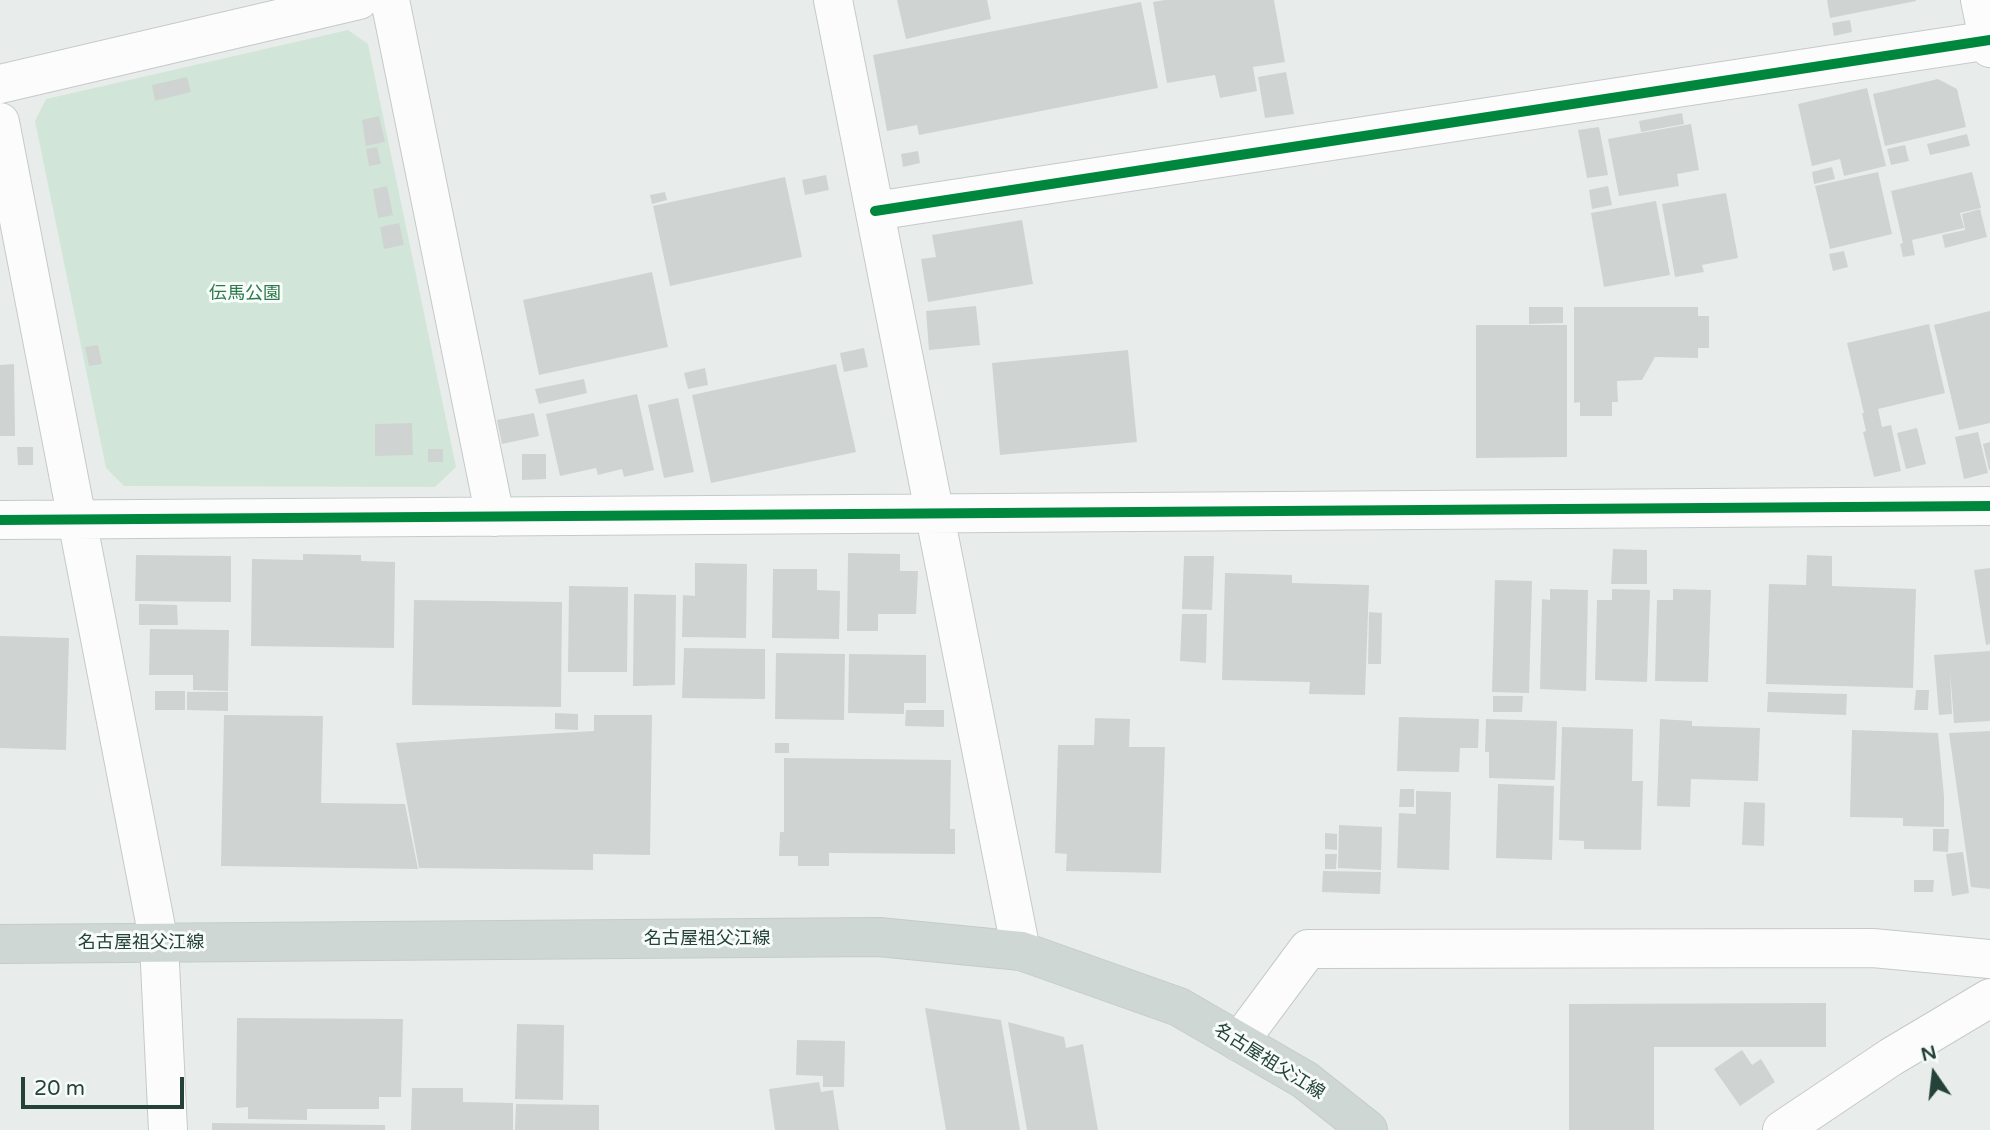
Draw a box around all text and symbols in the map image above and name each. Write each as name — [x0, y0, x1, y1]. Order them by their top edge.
park label: 伝馬公園 — [209, 283, 281, 305]
street label: 名古屋祖父江線 — [644, 928, 770, 950]
street label: 名古屋祖父江線 — [78, 932, 204, 954]
street label: 名古屋祖父江線 — [1210, 1019, 1328, 1105]
north arrow — [1899, 1039, 1969, 1109]
text: N — [1919, 1041, 1939, 1066]
scale bar — [24, 1064, 187, 1108]
text: 20 m — [34, 1076, 85, 1101]

